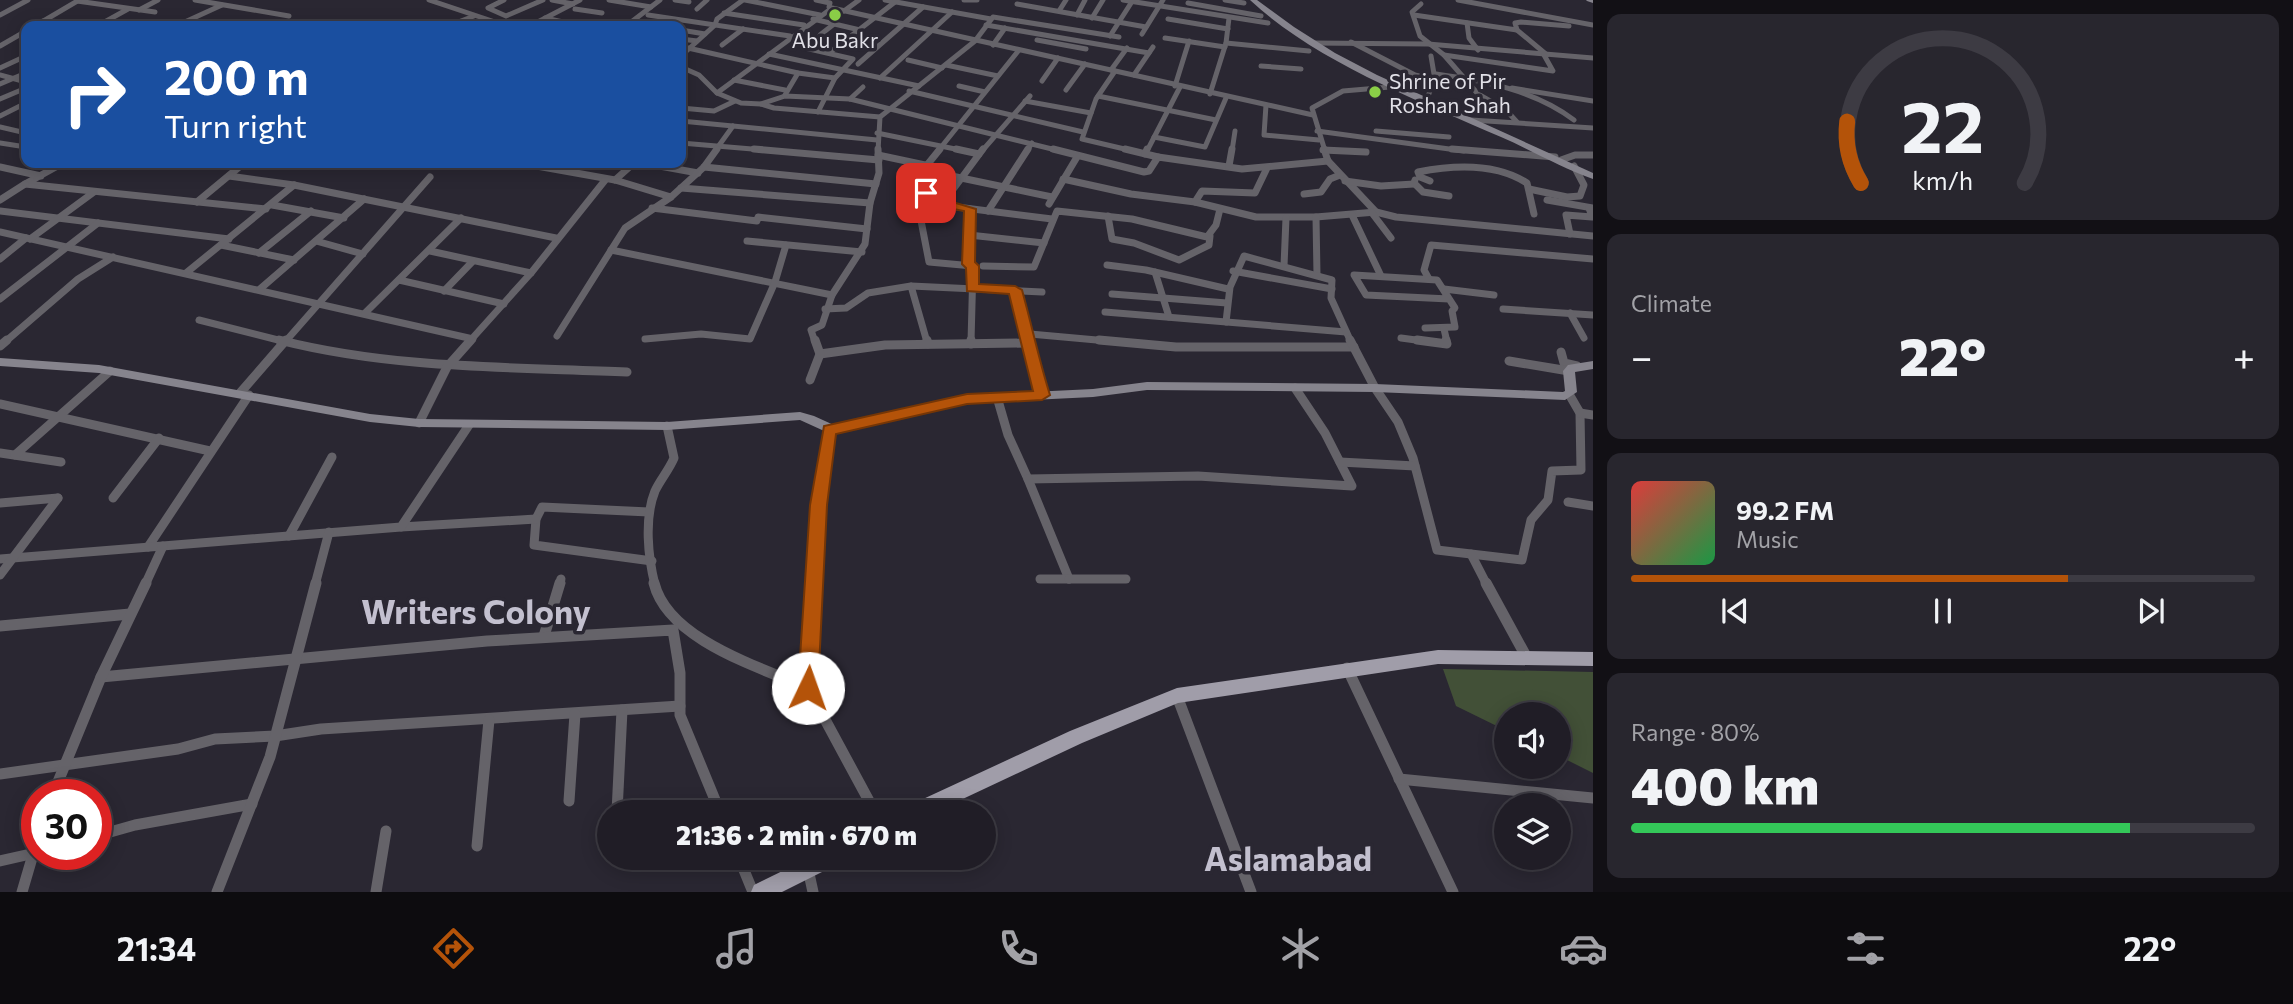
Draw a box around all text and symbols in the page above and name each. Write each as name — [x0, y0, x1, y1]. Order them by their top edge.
marker: Abu Bakr — [827, 7, 843, 23]
place label: Abu Bakr — [792, 27, 878, 52]
text: 200 m — [164, 45, 309, 105]
icon: right — [49, 49, 140, 140]
place label: Shrine of Pir Roshan Shah — [1389, 68, 1511, 117]
text: 22 — [1902, 79, 1984, 168]
marker: Shrine of Pir Roshan Shah — [1367, 84, 1383, 100]
text: Turn right — [164, 105, 307, 145]
pin — [896, 163, 956, 223]
text: km/h — [1913, 165, 1973, 195]
icon: arrive — [907, 174, 945, 212]
text: Climate — [1631, 289, 1712, 317]
text: 22° — [1899, 323, 1986, 387]
text: − — [1631, 332, 1653, 379]
text: + — [2233, 332, 2255, 379]
text: 99.2 FM — [1736, 494, 1834, 525]
text: Music — [1736, 525, 1799, 553]
district label: Writers Colony — [361, 590, 591, 631]
icon: previous — [1716, 592, 1754, 630]
icon: pause — [1924, 592, 1962, 630]
icon: next — [2132, 592, 2170, 630]
position arrow — [771, 651, 845, 725]
map controls — [1494, 702, 1571, 870]
button: sound — [1494, 702, 1571, 779]
text: Range · 80% — [1631, 718, 1759, 746]
text: 400 km — [1631, 752, 1819, 816]
speed limit sign: 30 — [21, 779, 112, 870]
button: layers — [1494, 793, 1571, 870]
text: 21:36 · 2 min · 670 m — [676, 819, 917, 850]
district label: Aslamabad — [1204, 837, 1372, 878]
icon: directions — [429, 924, 478, 973]
icon: music — [712, 924, 761, 973]
icon: phone — [994, 924, 1043, 973]
icon: climate — [1276, 924, 1325, 973]
icon: car — [1559, 924, 1608, 973]
icon: filters — [1841, 924, 1890, 973]
text: 21:34 — [117, 928, 196, 968]
text: 22° — [2124, 928, 2176, 968]

